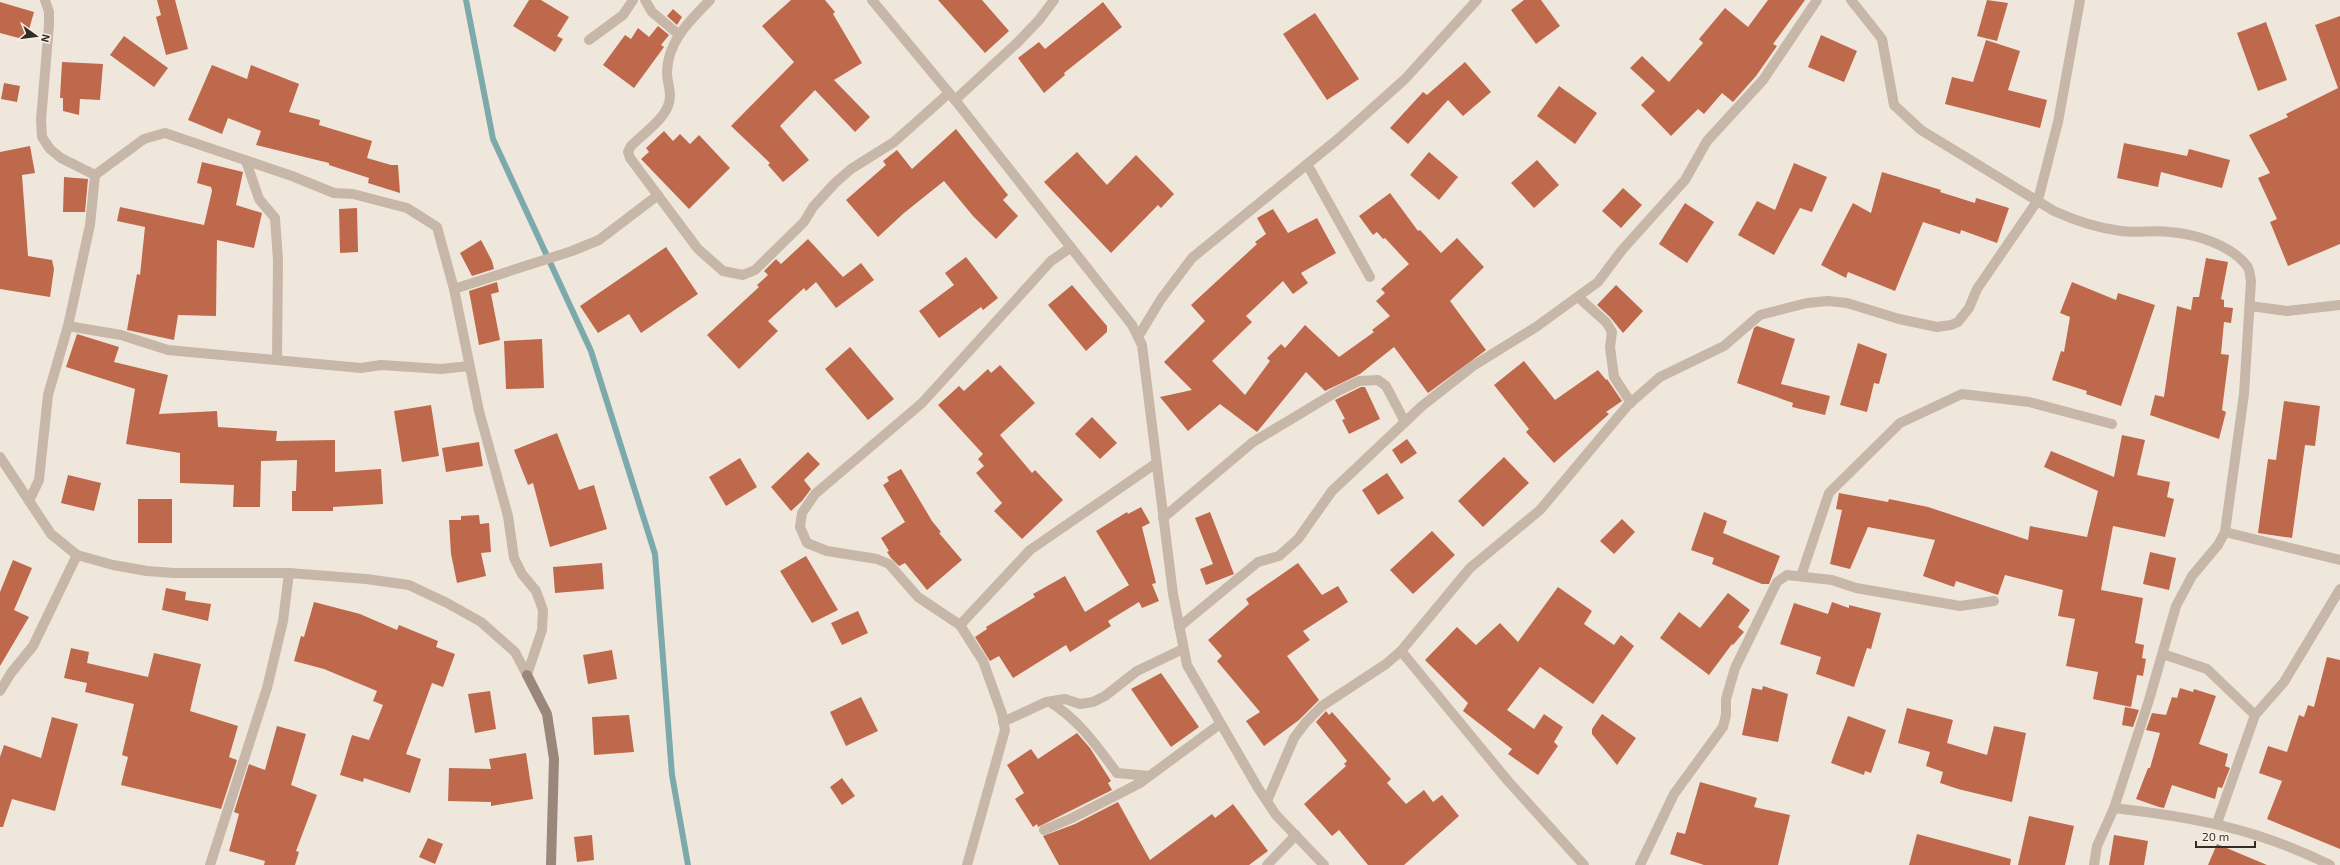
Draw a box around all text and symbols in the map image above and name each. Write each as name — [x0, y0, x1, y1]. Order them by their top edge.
north arrow — [16, 16, 56, 56]
text: N — [39, 33, 53, 44]
scale bar — [2196, 823, 2255, 849]
text: 20 m — [2202, 829, 2229, 843]

